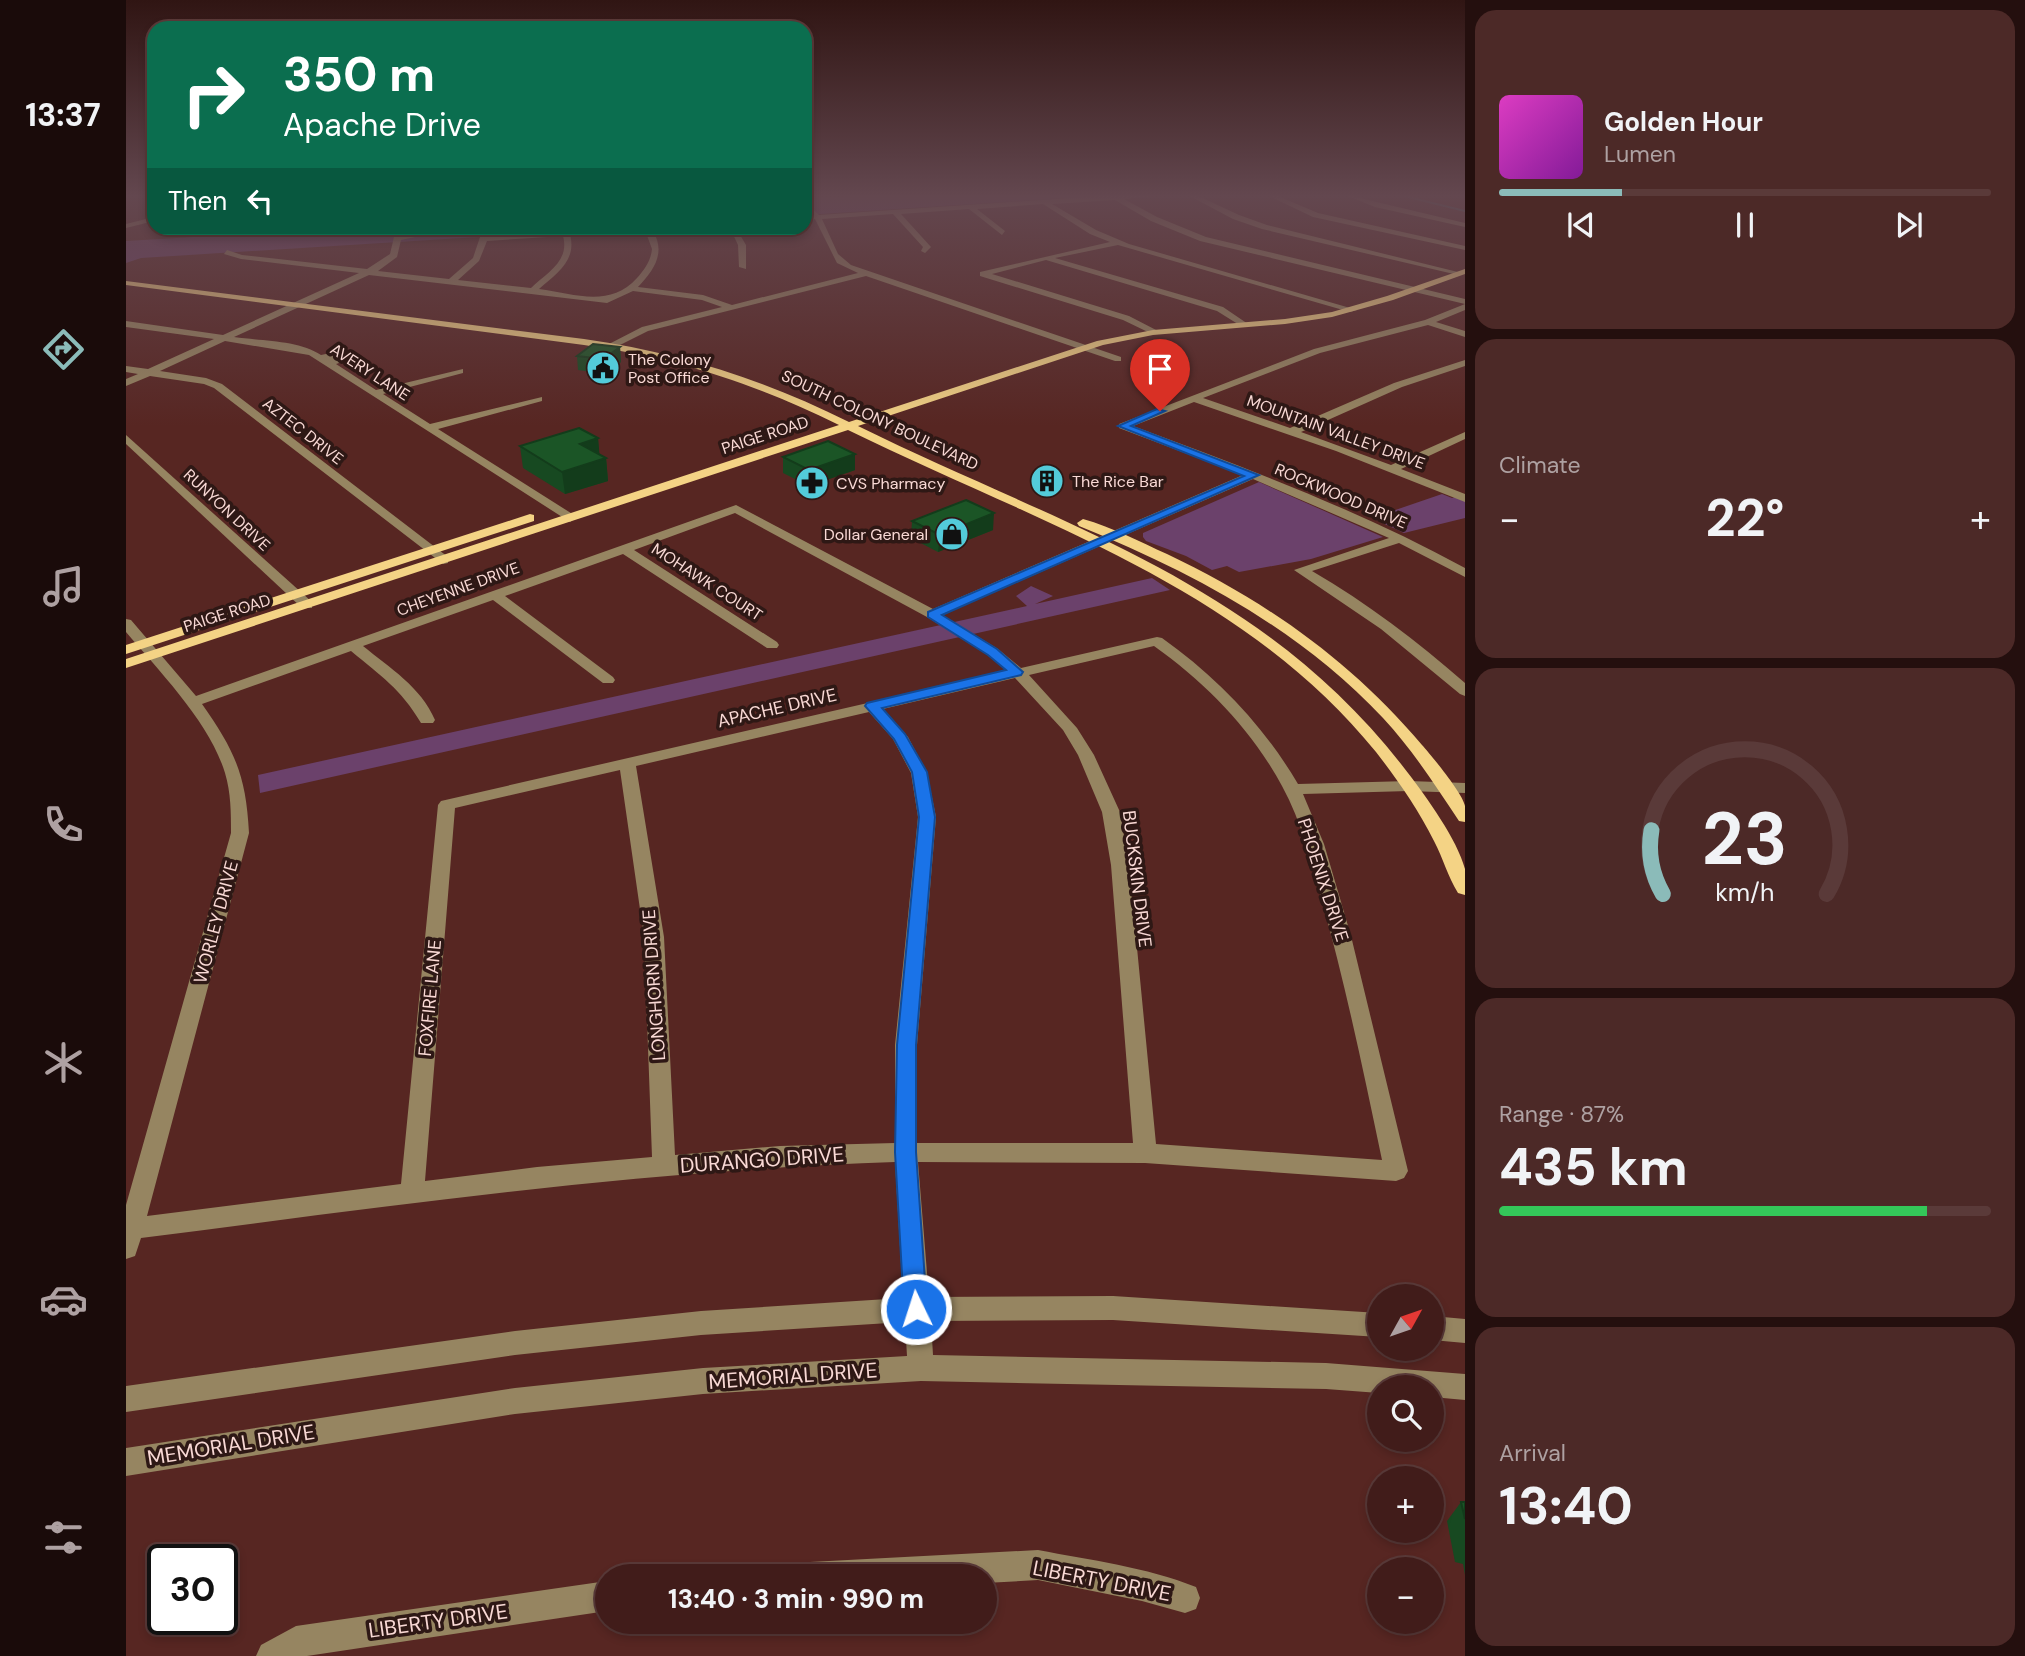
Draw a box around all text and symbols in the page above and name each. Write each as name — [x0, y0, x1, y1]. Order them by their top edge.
text: 350 m — [283, 42, 435, 106]
icon: right — [168, 49, 259, 140]
text: 13:37 — [25, 94, 101, 136]
text: Apache Drive — [283, 104, 481, 146]
text: Golden Hour — [1604, 105, 1763, 139]
text: Lumen — [1604, 139, 1676, 169]
icon: left — [241, 182, 279, 220]
text: Then — [168, 184, 227, 218]
icon: previous — [1562, 206, 1600, 244]
icon: pause — [1726, 206, 1764, 244]
icon: next — [1890, 206, 1928, 244]
icon: directions — [39, 325, 88, 374]
street label: AVERY LANE — [326, 339, 414, 405]
pin — [1130, 339, 1190, 411]
public building icon: The Colony Post Office — [584, 349, 622, 387]
place label: The Colony Post Office — [628, 349, 711, 388]
icon: arrive — [1141, 350, 1179, 388]
street label: SOUTH COLONY BOULEVARD — [778, 365, 982, 475]
street label: MOUNTAIN VALLEY DRIVE — [1244, 390, 1428, 474]
street label: AZTEC DRIVE — [258, 393, 348, 469]
street label: PAIGE ROAD — [719, 411, 811, 459]
text: Climate — [1499, 450, 1581, 480]
street label: ROCKWOOD DRIVE — [1272, 459, 1410, 533]
building icon: The Rice Bar — [1028, 462, 1066, 500]
street label: RUNYON DRIVE — [179, 464, 275, 556]
pharmacy icon: CVS Pharmacy — [793, 464, 831, 502]
place label: The Rice Bar — [1072, 471, 1164, 492]
place label: CVS Pharmacy — [836, 473, 945, 494]
text: 22° — [1706, 484, 1784, 552]
text: − — [1499, 494, 1520, 544]
text: + — [1970, 494, 1991, 544]
shop icon: Dollar General — [933, 515, 971, 553]
place label: Dollar General — [824, 524, 928, 545]
street label: MOHAWK COURT — [648, 538, 766, 626]
street label: CHEYENNE DRIVE — [394, 557, 522, 621]
icon: music — [39, 562, 88, 611]
street label: PAIGE ROAD — [181, 589, 273, 637]
street label: APACHE DRIVE — [715, 683, 839, 733]
text: 23 — [1702, 792, 1788, 887]
icon: phone — [39, 800, 88, 849]
street label: BUCKSKIN DRIVE — [1117, 809, 1157, 949]
street label: PHOENIX DRIVE — [1292, 815, 1354, 945]
street label: WORLEY DRIVE — [188, 858, 244, 986]
text: km/h — [1715, 876, 1775, 909]
street label: LONGHORN DRIVE — [637, 908, 671, 1062]
street label: FOXFIRE LANE — [413, 939, 447, 1057]
icon: climate — [39, 1038, 88, 1087]
text: Range · 87% — [1499, 1099, 1624, 1129]
text: 435 km — [1499, 1133, 1688, 1201]
street label: DURANGO DRIVE — [679, 1140, 845, 1180]
position arrow — [879, 1272, 953, 1346]
icon: car — [39, 1275, 88, 1324]
north arrow — [1367, 1284, 1444, 1362]
map controls — [1367, 1284, 1444, 1634]
street label: MEMORIAL DRIVE — [708, 1356, 878, 1396]
button: search — [1367, 1375, 1444, 1452]
street label: MEMORIAL DRIVE — [145, 1418, 317, 1472]
text: Arrival — [1499, 1438, 1566, 1468]
button: + — [1367, 1466, 1444, 1543]
text: 13:40 — [1499, 1472, 1633, 1540]
icon: filters — [39, 1513, 88, 1562]
speed limit sign: 30 — [147, 1544, 238, 1635]
street label: LIBERTY DRIVE — [1030, 1554, 1174, 1608]
button: − — [1367, 1557, 1444, 1634]
text: 13:40 · 3 min · 990 m — [668, 1582, 924, 1616]
street label: LIBERTY DRIVE — [367, 1597, 509, 1645]

